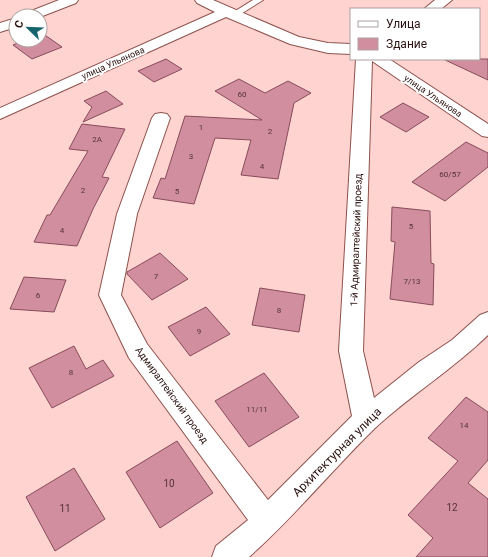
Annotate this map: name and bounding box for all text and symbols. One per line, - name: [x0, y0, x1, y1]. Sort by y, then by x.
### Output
- north arrow: [8, 8, 48, 48]
- legend: [350, 8, 480, 60]
- text: Улица: [386, 17, 421, 31]
- text: С: [12, 18, 27, 30]
- text: Здание: [386, 37, 427, 51]
- street label: улица Ульянова: [80, 45, 146, 81]
- street label: улица Ульянова: [402, 73, 464, 119]
- house number: 60: [238, 90, 247, 99]
- house number: 1: [199, 123, 203, 132]
- house number: 2: [268, 127, 273, 136]
- house number: 2А: [92, 135, 103, 144]
- house number: 3: [189, 152, 193, 161]
- house number: 4: [260, 162, 265, 171]
- house number: 60/57: [439, 170, 461, 179]
- street label: 1-й Адмиралтейский проезд: [348, 173, 364, 307]
- house number: 2: [81, 186, 86, 195]
- house number: 5: [175, 187, 180, 196]
- house number: 5: [409, 222, 414, 231]
- house number: 4: [60, 226, 65, 235]
- house number: 7: [154, 272, 159, 281]
- house number: 7/13: [404, 277, 420, 286]
- house number: 6: [36, 291, 41, 300]
- house number: 8: [277, 306, 282, 315]
- house number: 9: [197, 327, 201, 336]
- street label: Адмиралтейский проезд: [133, 345, 211, 445]
- house number: 8: [69, 368, 74, 377]
- house number: 11/11: [246, 405, 268, 414]
- street label: Архитектурная улица: [290, 405, 384, 499]
- house number: 14: [460, 421, 469, 430]
- house number: 10: [163, 478, 175, 489]
- house number: 12: [446, 502, 458, 513]
- house number: 11: [59, 503, 71, 514]

